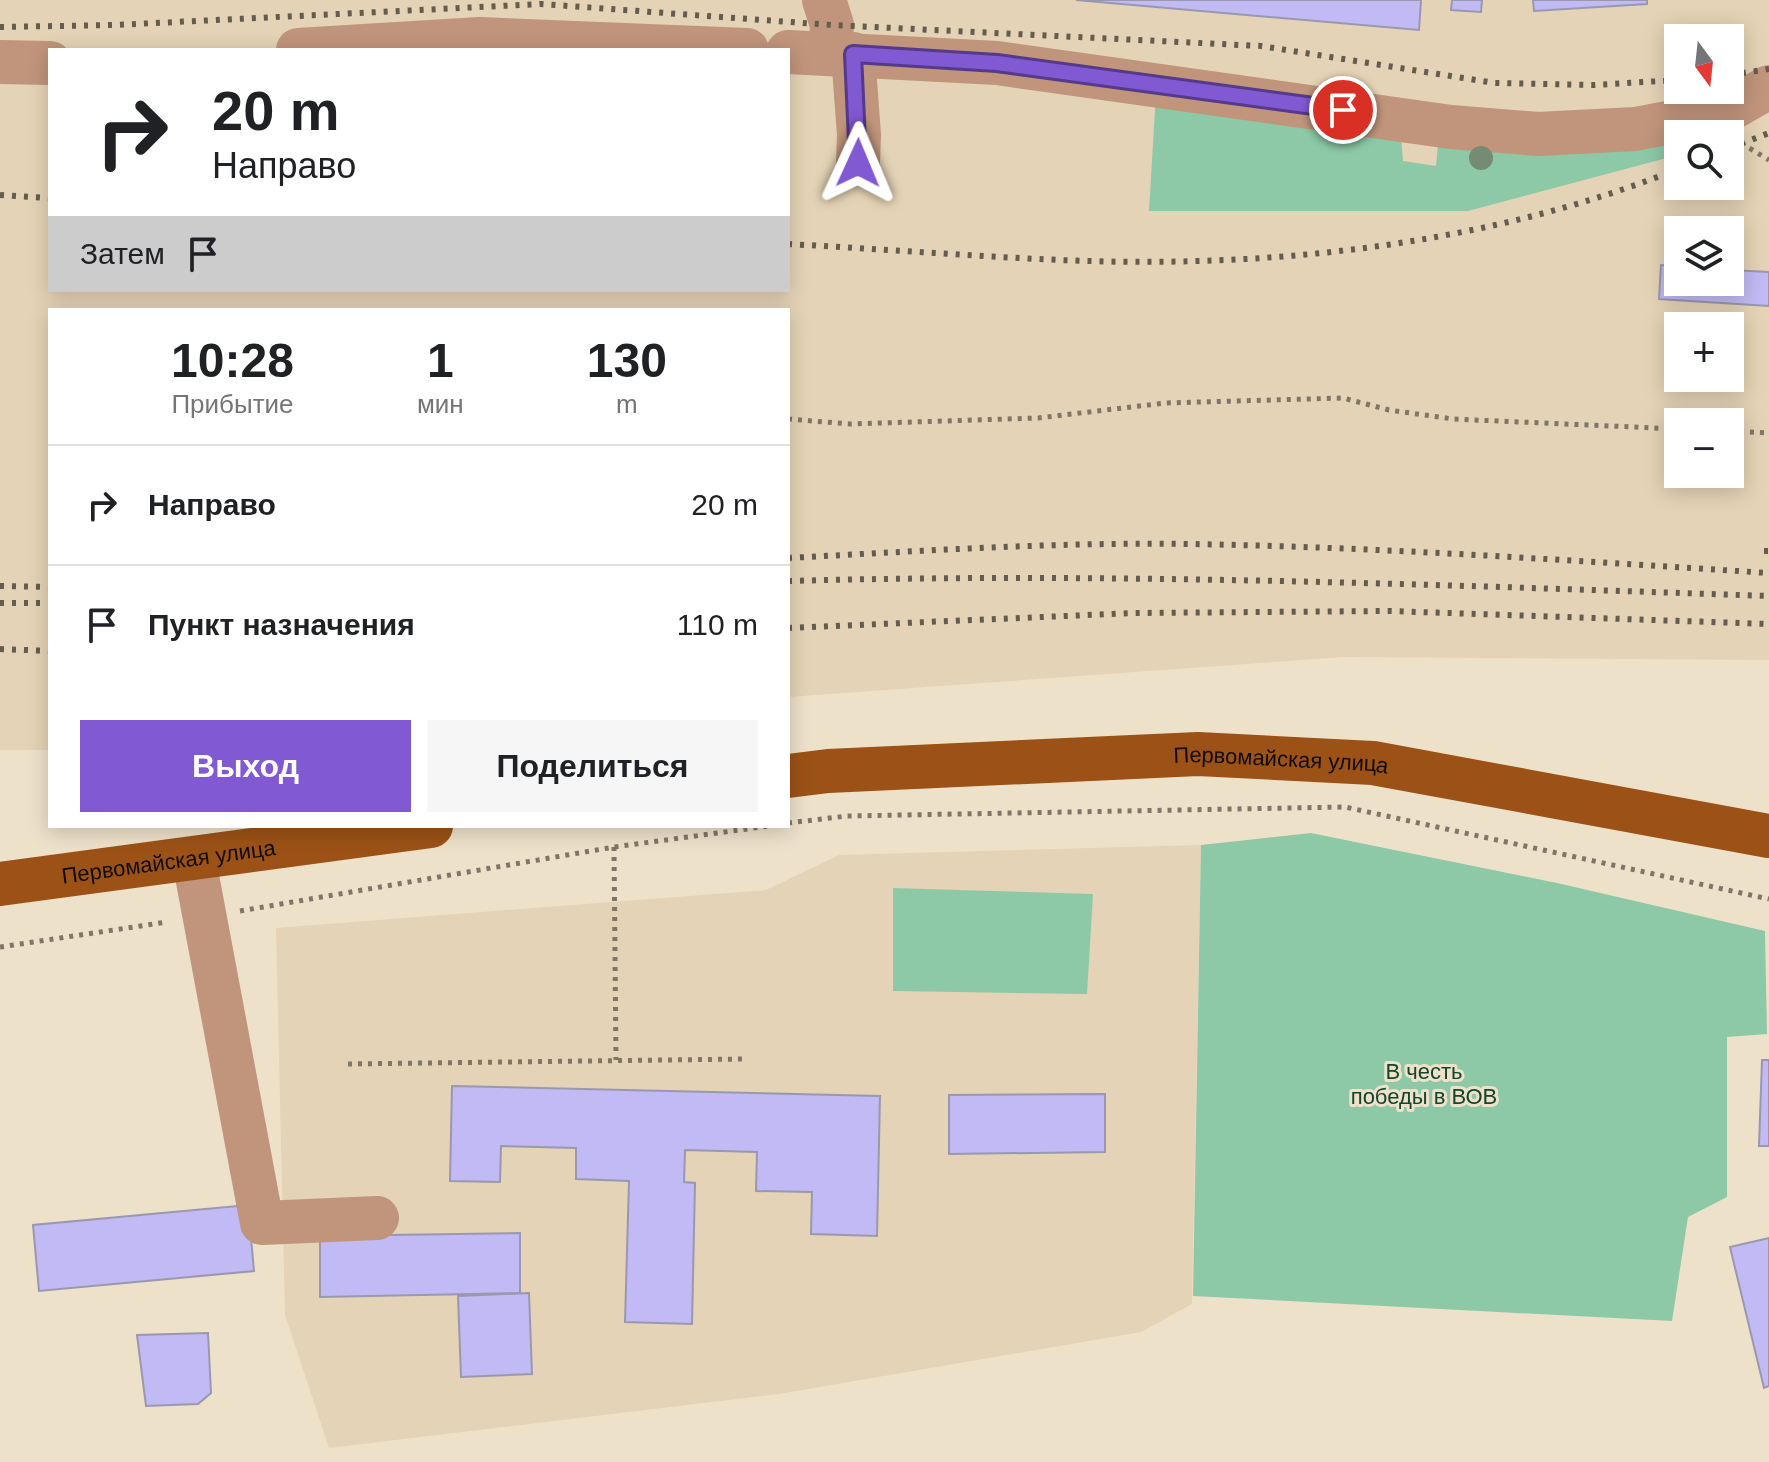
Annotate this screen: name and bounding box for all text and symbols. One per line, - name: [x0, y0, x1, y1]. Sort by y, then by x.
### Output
- north arrow: [1664, 24, 1744, 104]
- map controls: [1664, 24, 1744, 488]
- pin: [1309, 76, 1377, 144]
- text: 20 m: [212, 79, 340, 142]
- icon: right: [80, 80, 184, 184]
- icon: arrive: [1321, 88, 1365, 132]
- button: search: [1664, 120, 1744, 200]
- position arrow: [816, 121, 900, 205]
- text: Направо: [212, 145, 356, 186]
- button: layers: [1664, 216, 1744, 296]
- icon: arrive: [181, 232, 225, 276]
- text: Затем: [80, 237, 165, 270]
- button: +: [1664, 312, 1744, 392]
- text: 10:28: [171, 334, 294, 387]
- text: 1: [427, 334, 454, 387]
- text: 130: [587, 334, 667, 387]
- text: Прибытие: [171, 389, 294, 419]
- text: мин: [417, 389, 464, 419]
- text: m: [616, 389, 638, 419]
- button: −: [1664, 408, 1744, 488]
- icon: right: [80, 483, 124, 527]
- text: Направо: [148, 488, 276, 521]
- text: 20 m: [691, 488, 758, 521]
- icon: arrive: [80, 603, 124, 647]
- text: Пункт назначения: [148, 608, 415, 641]
- text: 110 m: [677, 608, 758, 641]
- button: Выход: [80, 720, 411, 812]
- button: Поделиться: [427, 720, 758, 812]
- street label: Первомайская улица: [1173, 742, 1392, 779]
- street label: Первомайская улица: [60, 835, 278, 889]
- park label: В честь победы в ВОВ: [1351, 1059, 1497, 1109]

